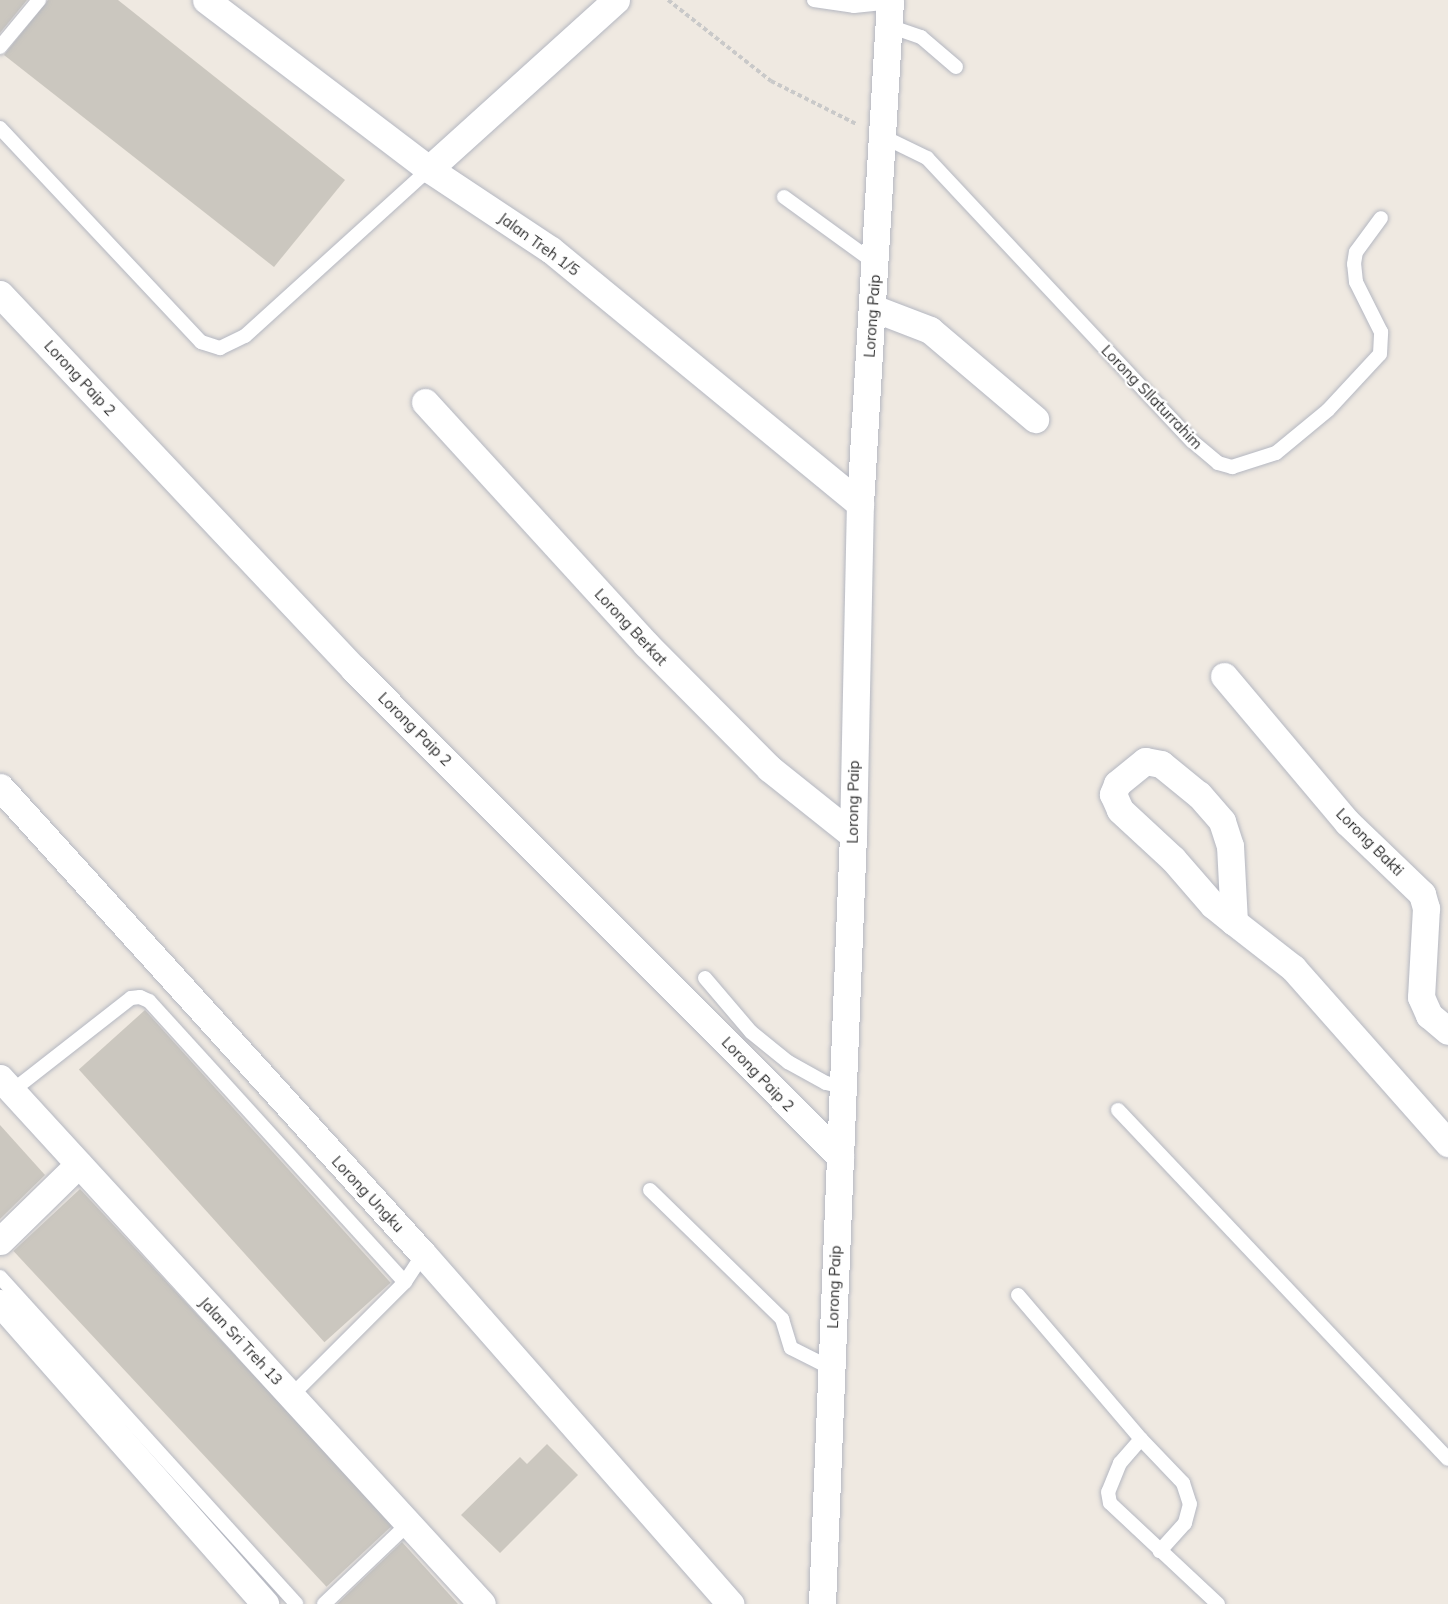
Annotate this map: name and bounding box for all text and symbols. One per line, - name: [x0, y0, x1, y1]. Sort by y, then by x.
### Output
- street label: Jalan Treh 1/5: [495, 209, 583, 279]
- street label: Lorong Paip: [860, 274, 884, 358]
- street label: Lorong Paip 2: [41, 337, 119, 419]
- street label: Lorong SIlaturrahim: [1098, 341, 1206, 453]
- street label: Lorong Berkat: [591, 585, 671, 669]
- street label: Lorong Paip 2: [375, 689, 455, 769]
- street label: Lorong Paip: [843, 760, 863, 844]
- street label: Lorong Bakti: [1333, 805, 1407, 879]
- street label: Lorong Paip 2: [718, 1033, 798, 1115]
- street label: Lorong Ungku: [328, 1152, 408, 1236]
- street label: Lorong Paip: [824, 1245, 844, 1329]
- street label: Jalan Sri Treh 13: [196, 1293, 286, 1389]

